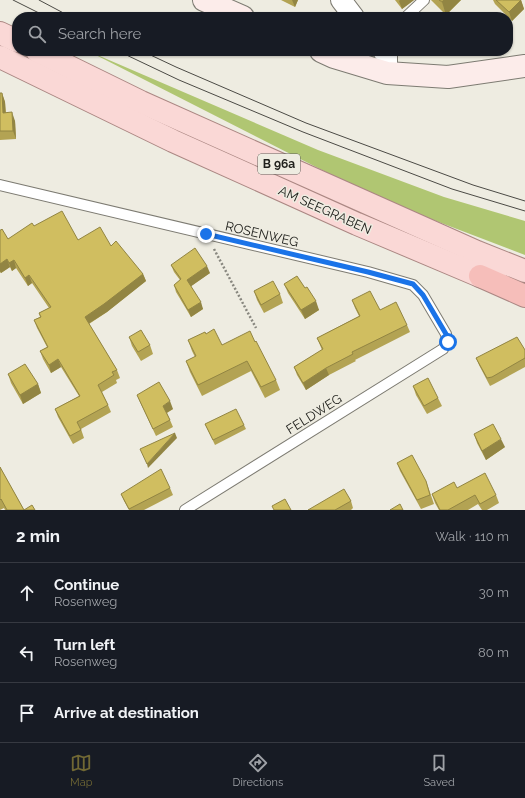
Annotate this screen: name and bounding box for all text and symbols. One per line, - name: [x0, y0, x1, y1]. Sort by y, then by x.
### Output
- search box: [12, 12, 513, 56]
- icon: search: [26, 23, 48, 45]
- text: Search here: [58, 25, 141, 43]
- road number: B 96a: [258, 154, 300, 174]
- street label: AM SEEGRABEN: [276, 183, 374, 237]
- street label: ROSENWEG: [224, 218, 300, 250]
- route end: [197, 225, 215, 243]
- route start: [439, 333, 457, 351]
- street label: FELDWEG: [283, 391, 345, 437]
- text: 2 min: [16, 526, 60, 546]
- text: Walk · 110 m: [435, 529, 509, 544]
- text: Continue: [54, 576, 119, 594]
- icon: ahead: [16, 582, 38, 604]
- text: 30 m: [479, 585, 509, 600]
- text: Rosenweg: [54, 594, 117, 609]
- text: Turn left: [54, 636, 115, 654]
- icon: left: [16, 642, 38, 664]
- text: 80 m: [478, 645, 509, 660]
- text: Rosenweg: [54, 654, 117, 669]
- icon: arrive: [16, 702, 38, 724]
- text: Arrive at destination: [54, 704, 199, 722]
- tab: Map: [70, 752, 92, 789]
- tab: Directions: [233, 752, 283, 789]
- tab: Saved: [423, 752, 455, 789]

